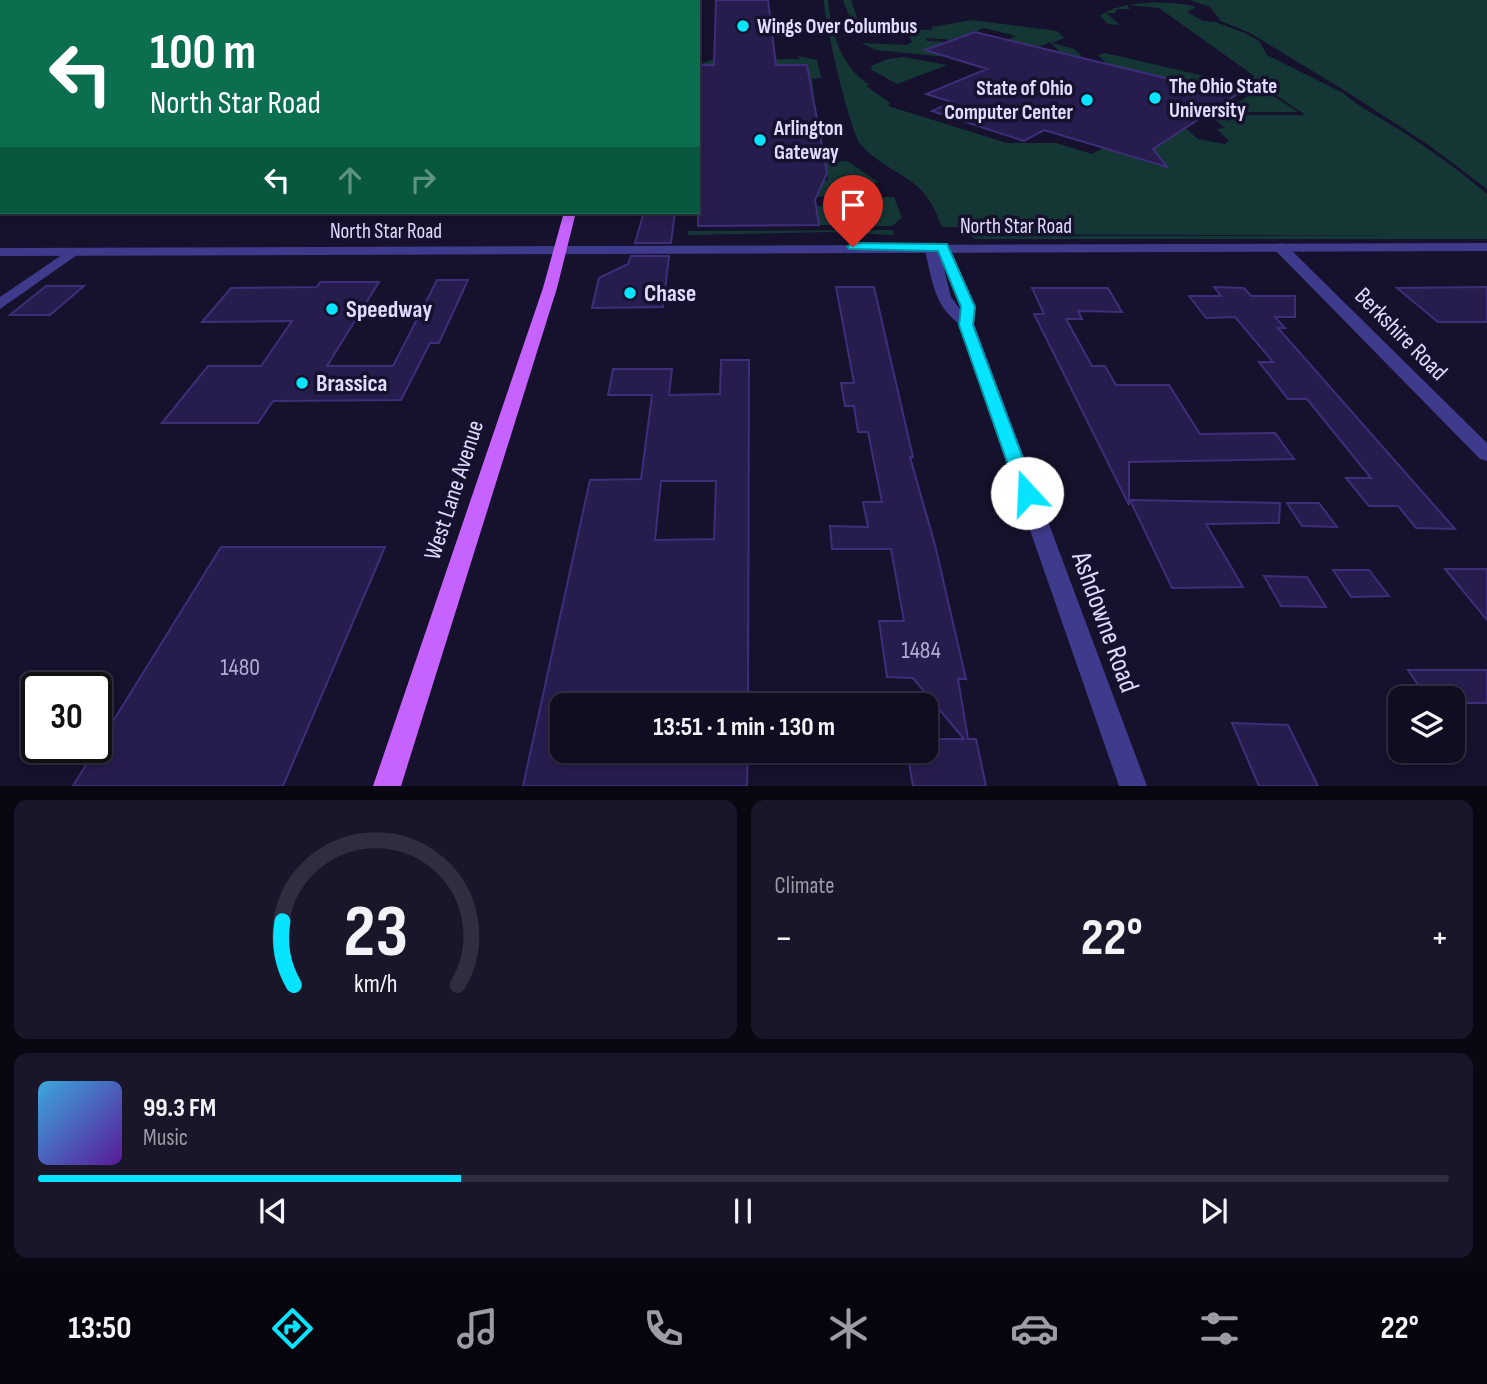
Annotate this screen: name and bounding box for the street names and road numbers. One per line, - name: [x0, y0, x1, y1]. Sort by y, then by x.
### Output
- street label: North Star Road: [960, 214, 1072, 239]
- street label: North Star Road: [330, 219, 442, 244]
- street label: Berkshire Road: [1349, 282, 1453, 386]
- street label: West Lane Avenue: [418, 416, 490, 564]
- street label: Ashdowne Road: [1064, 546, 1146, 697]

